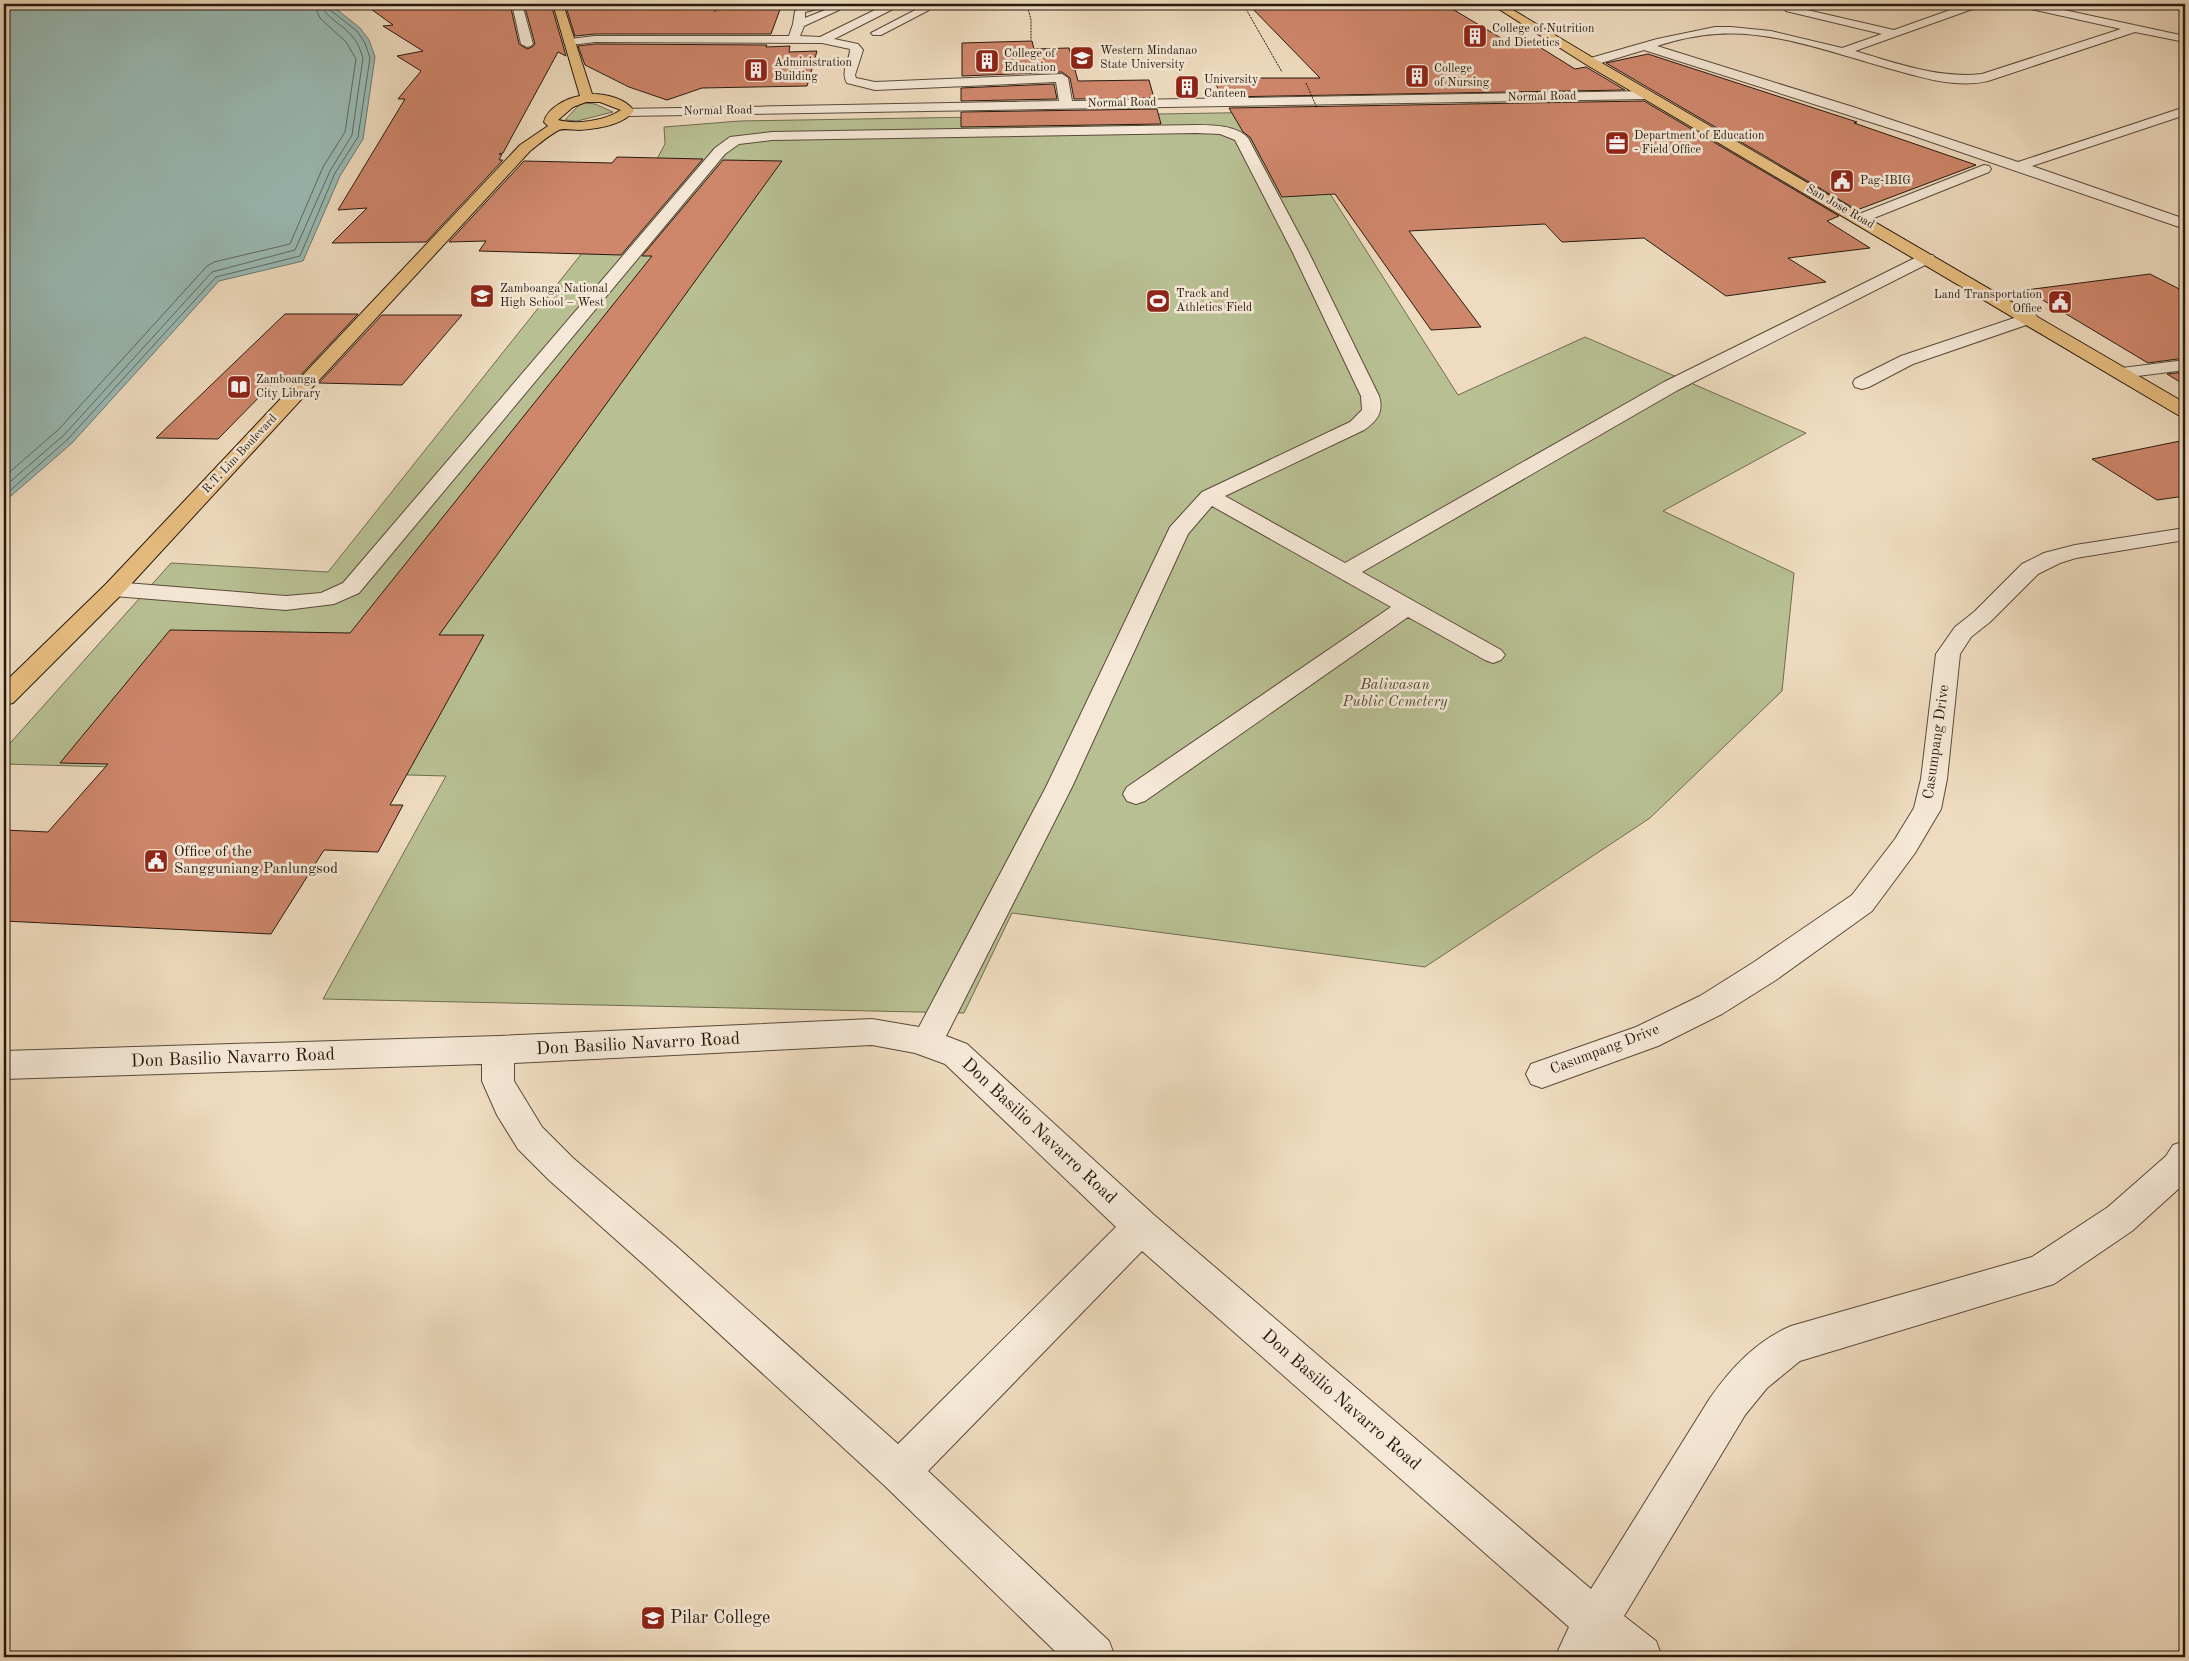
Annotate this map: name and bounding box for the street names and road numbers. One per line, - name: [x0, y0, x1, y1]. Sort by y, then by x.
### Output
- street label: Normal Road: [1507, 90, 1577, 104]
- street label: Normal Road: [1087, 96, 1157, 110]
- street label: Normal Road: [683, 104, 753, 118]
- street label: San Jose Road: [1804, 183, 1876, 231]
- street label: R.T. Lim Boulevard: [200, 412, 280, 496]
- street label: Casumpang Drive: [1922, 684, 1952, 800]
- street label: Casumpang Drive: [1548, 1022, 1662, 1078]
- street label: Don Basilio Navarro Road: [536, 1030, 740, 1058]
- street label: Don Basilio Navarro Road: [131, 1045, 335, 1071]
- street label: Don Basilio Navarro Road: [958, 1055, 1120, 1207]
- street label: Don Basilio Navarro Road: [1258, 1326, 1424, 1474]

